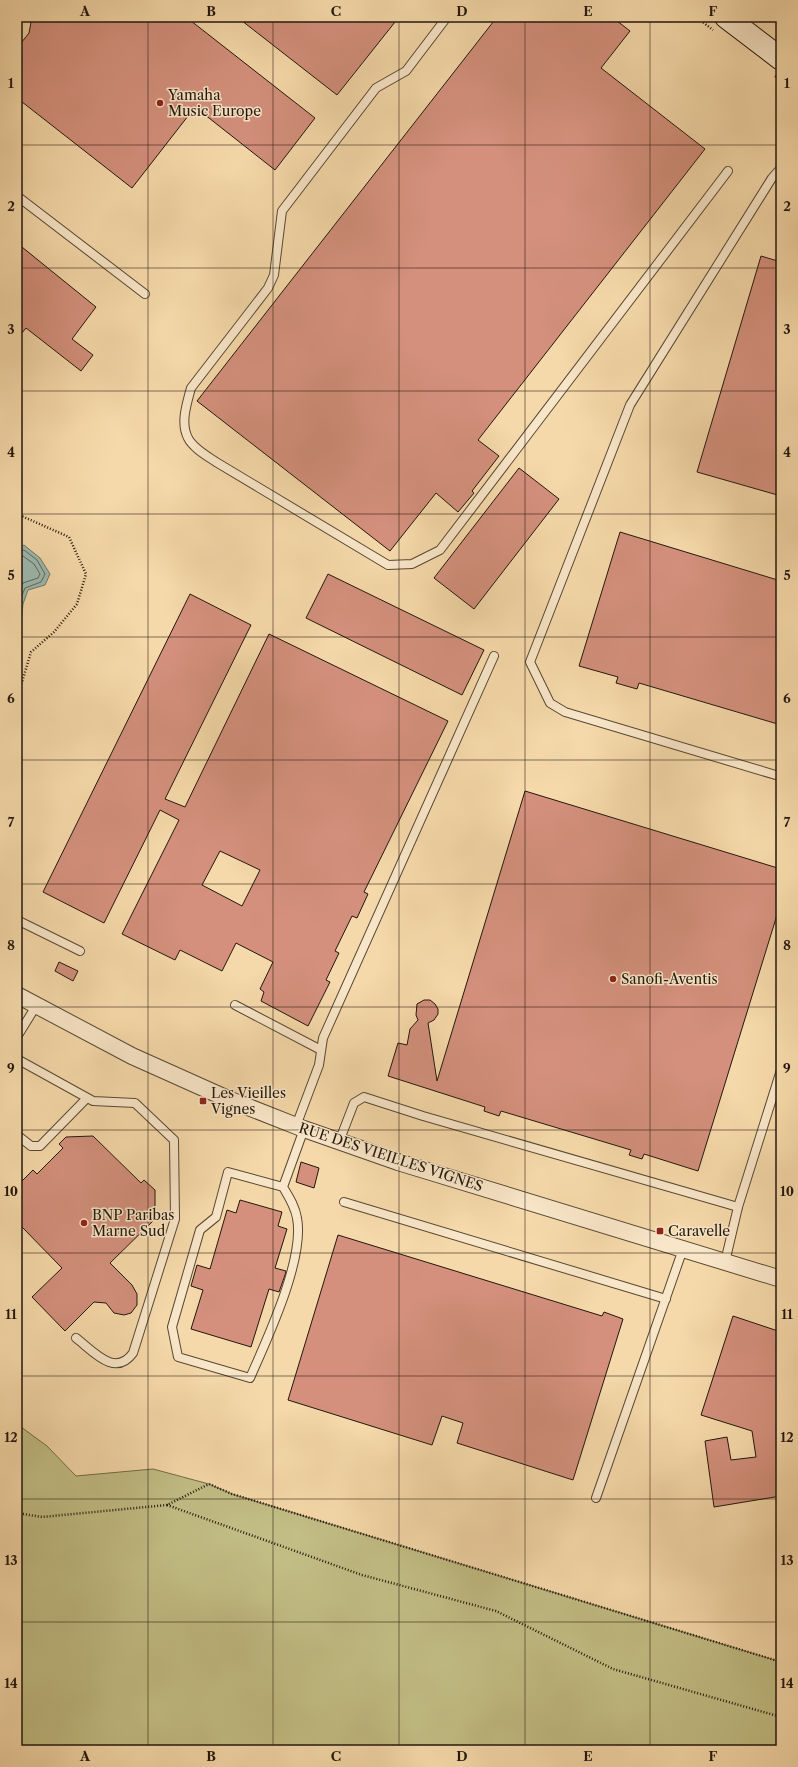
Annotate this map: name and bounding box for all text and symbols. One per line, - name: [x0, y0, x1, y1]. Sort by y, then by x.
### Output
- text: A: [79, 3, 91, 19]
- text: B: [206, 3, 216, 19]
- text: C: [331, 3, 341, 19]
- text: D: [456, 3, 468, 19]
- text: E: [583, 3, 593, 19]
- text: F: [709, 3, 718, 19]
- text: 1: [8, 75, 14, 91]
- text: 1: [784, 75, 790, 91]
- place label: Yamaha Music Europe: [167, 86, 261, 120]
- marker: Yamaha Music Europe: [155, 98, 165, 108]
- text: 2: [7, 198, 15, 214]
- text: 2: [783, 198, 791, 214]
- text: 3: [7, 321, 15, 337]
- text: 3: [783, 321, 791, 337]
- text: 4: [7, 444, 15, 460]
- text: 4: [783, 444, 791, 460]
- text: 5: [7, 567, 15, 583]
- text: 5: [783, 567, 791, 583]
- text: 6: [7, 690, 15, 706]
- text: 6: [783, 690, 791, 706]
- text: 7: [8, 814, 15, 830]
- text: 7: [784, 814, 791, 830]
- text: 8: [7, 937, 15, 953]
- text: 8: [783, 937, 791, 953]
- place label: Sanofi-Aventis: [621, 970, 718, 988]
- marker: Sanofi-Aventis: [608, 974, 618, 984]
- text: 9: [7, 1060, 15, 1076]
- text: 9: [783, 1060, 791, 1076]
- place label: Les Vieilles Vignes: [210, 1084, 286, 1118]
- marker: Les Vieilles Vignes: [198, 1096, 208, 1106]
- street label: RUE DES VIEILLES VIGNES: [297, 1119, 485, 1195]
- text: 10: [4, 1183, 18, 1199]
- text: 10: [780, 1183, 794, 1199]
- place label: BNP Paribas Marne Sud: [92, 1206, 174, 1240]
- marker: BNP Paribas Marne Sud: [79, 1218, 89, 1228]
- place label: Caravelle: [668, 1222, 730, 1240]
- marker: Caravelle: [655, 1226, 665, 1236]
- text: 11: [5, 1306, 17, 1322]
- text: 11: [781, 1306, 793, 1322]
- text: 12: [4, 1429, 18, 1445]
- text: 12: [780, 1429, 794, 1445]
- text: 13: [4, 1552, 18, 1568]
- text: 13: [780, 1552, 794, 1568]
- text: 14: [4, 1675, 18, 1691]
- text: 14: [780, 1675, 794, 1691]
- text: A: [79, 1748, 91, 1764]
- text: B: [206, 1748, 216, 1764]
- text: C: [331, 1748, 341, 1764]
- text: D: [456, 1748, 468, 1764]
- text: E: [583, 1748, 593, 1764]
- text: F: [709, 1748, 718, 1764]

